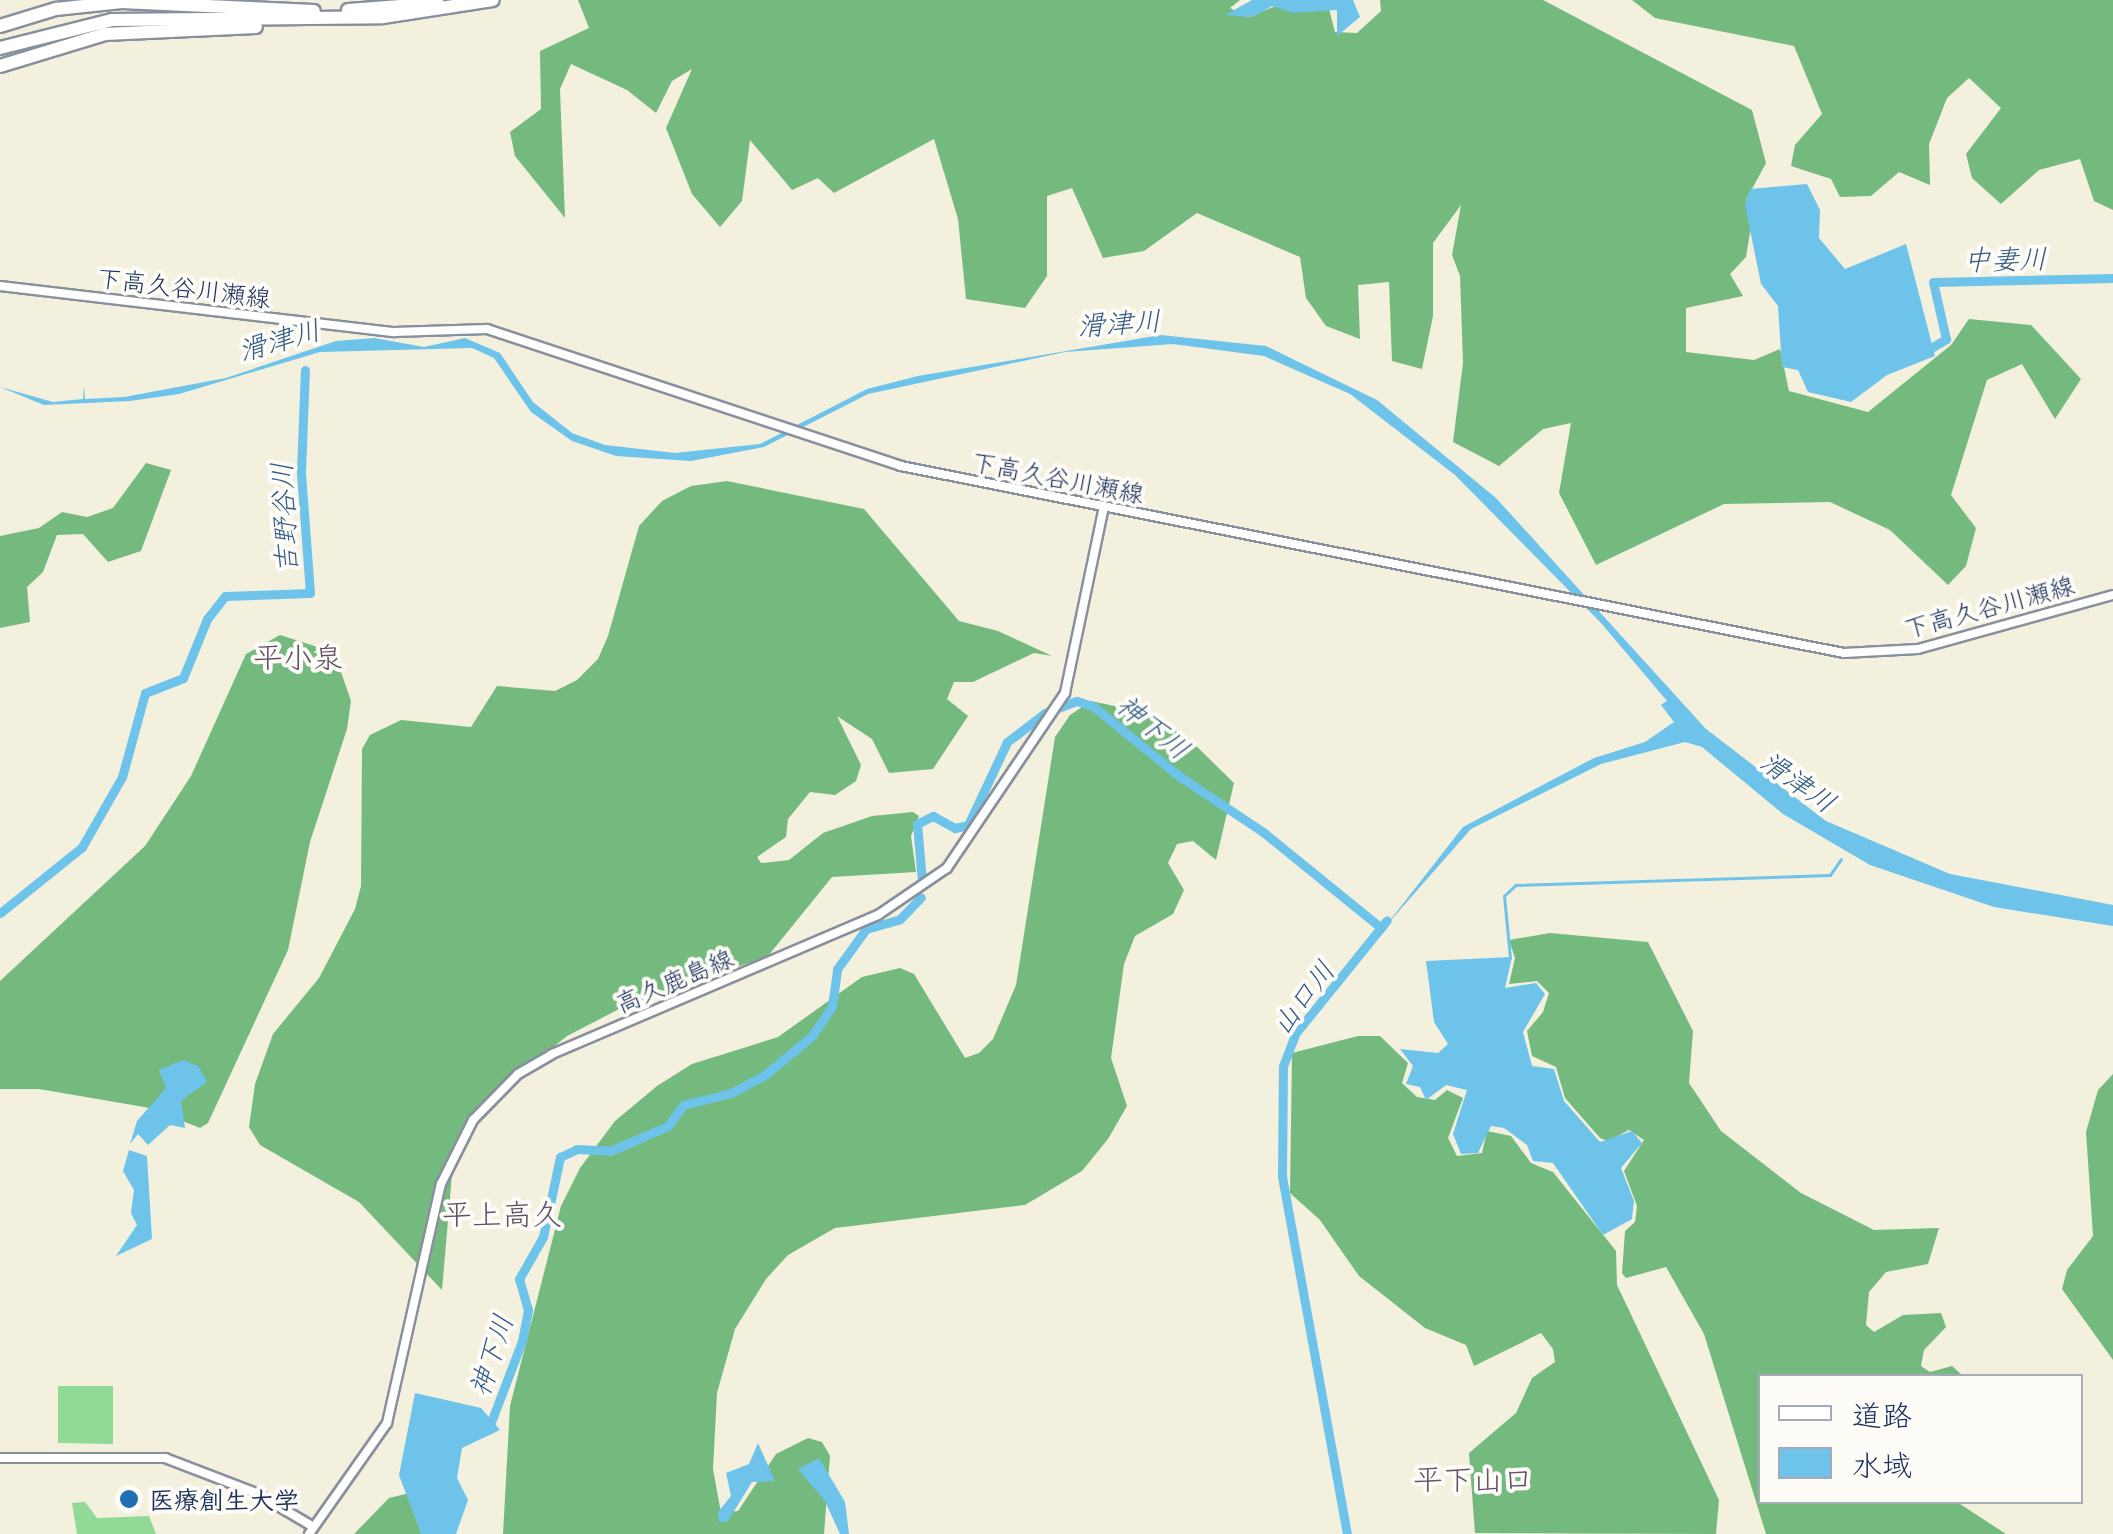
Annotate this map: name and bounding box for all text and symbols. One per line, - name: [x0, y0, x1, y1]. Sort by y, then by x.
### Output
- water label: 中妻川: [1963, 240, 2047, 276]
- street label: 下高久谷川瀬線: [95, 261, 273, 313]
- water label: 滑津川: [1076, 302, 1162, 342]
- water label: 滑津川: [234, 311, 324, 367]
- street label: 下高久谷川瀬線: [969, 446, 1147, 508]
- water label: 吉野谷川: [263, 461, 303, 575]
- street label: 下高久谷川瀬線: [1901, 569, 2077, 643]
- district label: 平小泉: [253, 638, 343, 674]
- water label: 神下川: [1111, 687, 1197, 765]
- water label: 滑津川: [1755, 743, 1843, 819]
- street label: 高久鹿島線: [611, 942, 737, 1018]
- water label: 山口川: [1263, 953, 1341, 1041]
- district label: 平上高久: [442, 1195, 562, 1231]
- water label: 神下川: [461, 1310, 519, 1400]
- legend: [1758, 1374, 2083, 1504]
- text: 道路: [1852, 1391, 1912, 1436]
- text: 水域: [1852, 1441, 1912, 1486]
- district label: 平下山口: [1413, 1460, 1533, 1496]
- place label: 医療創生大学: [149, 1484, 299, 1514]
- marker: 医療創生大学: [118, 1488, 140, 1510]

